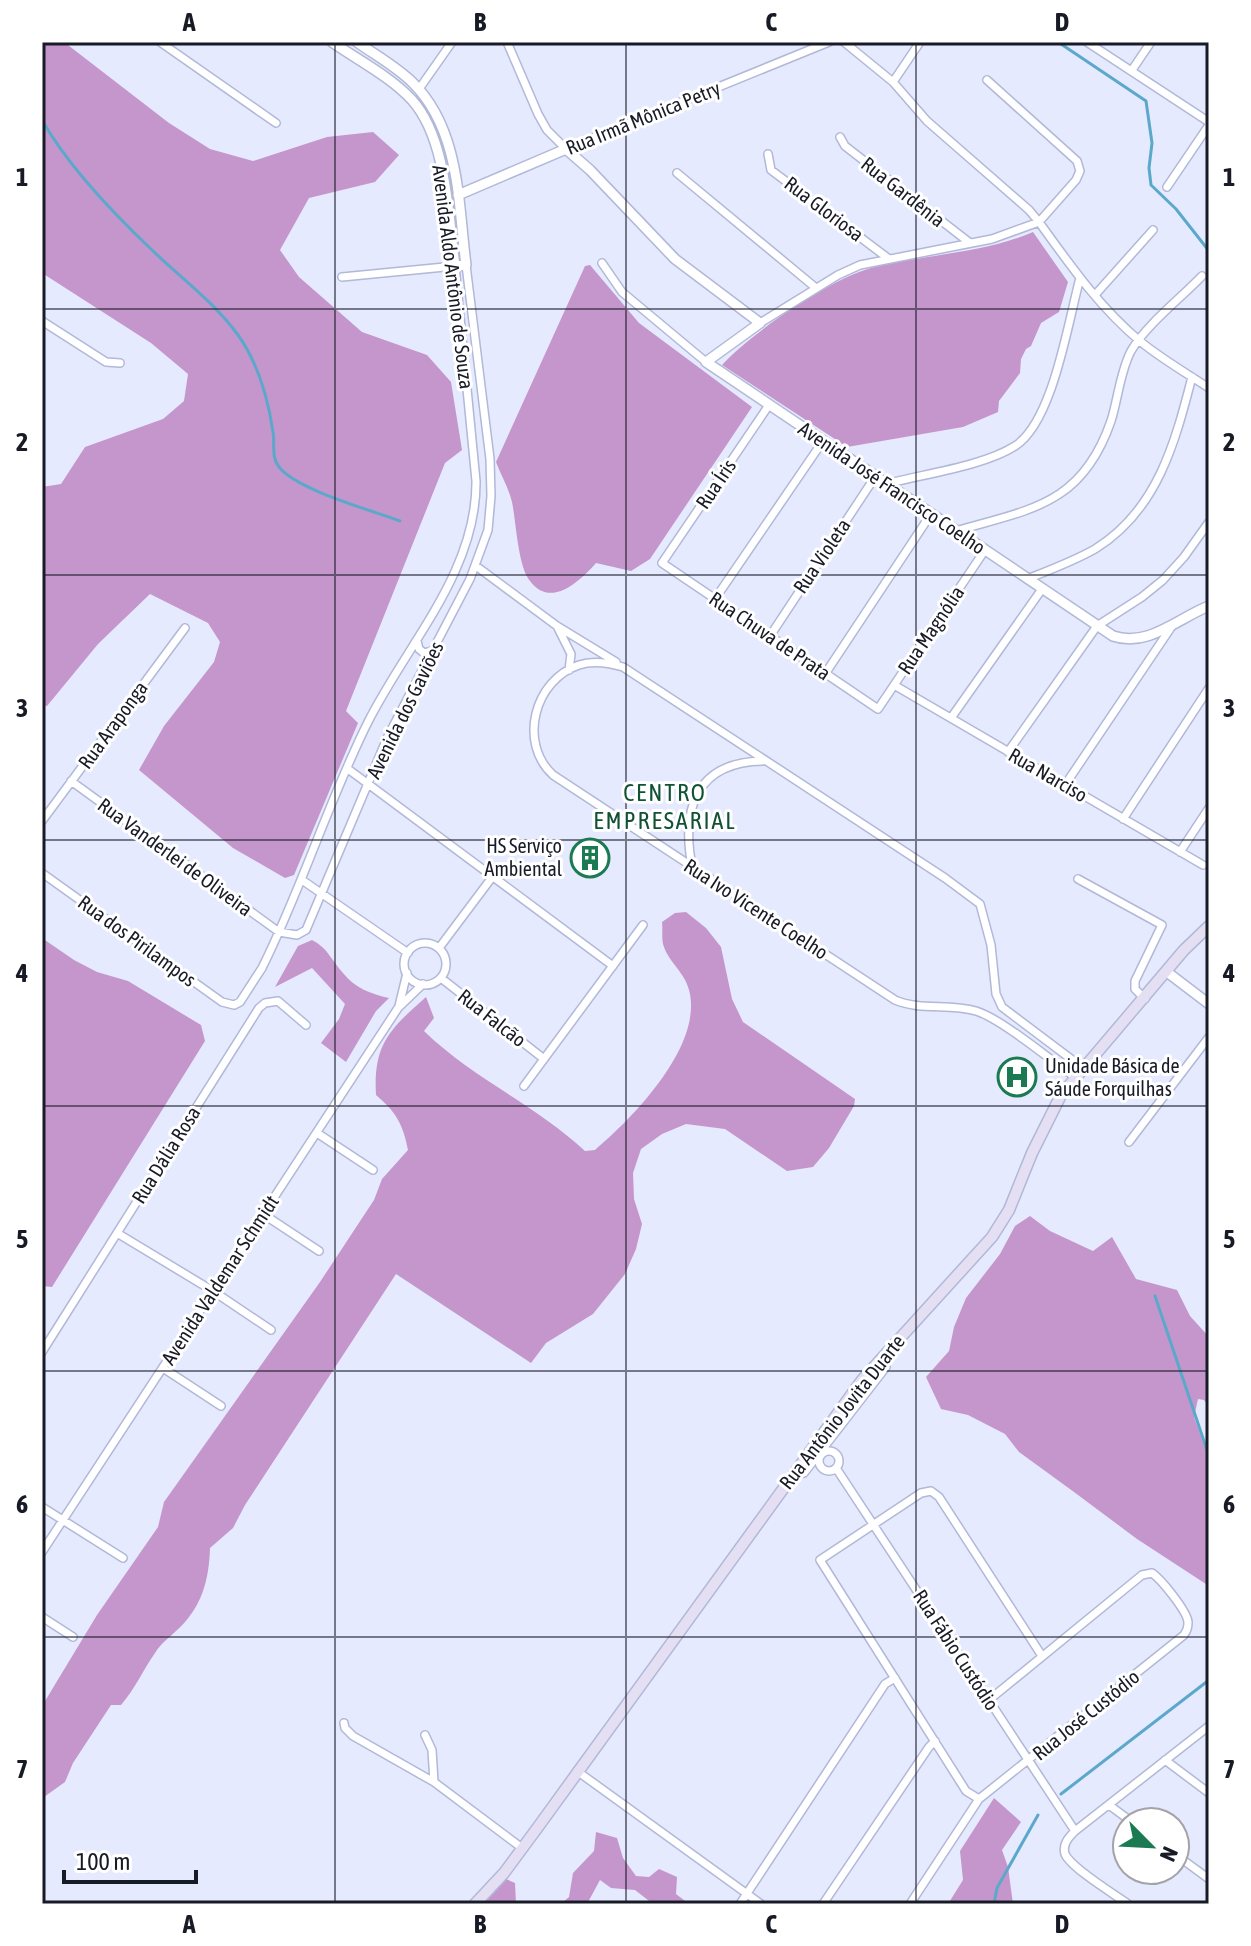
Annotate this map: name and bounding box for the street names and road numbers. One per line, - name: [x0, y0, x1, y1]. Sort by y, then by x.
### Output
- street label: Rua Irmã Mônica Petry: [562, 76, 723, 159]
- street label: Rua Gardênia: [857, 152, 950, 231]
- street label: Avenida Aldo Antônio de Souza: [428, 164, 479, 390]
- street label: Rua Gloriosa: [780, 171, 868, 246]
- street label: Avenida José Francisco Coelho: [795, 417, 990, 559]
- street label: Rua Íris: [691, 455, 740, 513]
- street label: Rua Violeta: [788, 514, 855, 597]
- street label: Rua Magnólia: [893, 581, 968, 678]
- street label: Rua Chuva de Prata: [705, 587, 835, 685]
- street label: Avenida dos Gaviões: [361, 637, 448, 782]
- street label: Rua Araponga: [73, 677, 152, 773]
- street label: Rua Narciso: [1005, 743, 1092, 806]
- street label: Rua Vanderlei de Oliveira: [94, 793, 257, 920]
- street label: Rua Ivo Vicente Coelho: [680, 854, 832, 964]
- street label: Rua dos Pirilampos: [74, 890, 201, 991]
- street label: Rua Falcão: [454, 984, 531, 1051]
- street label: Rua Dália Rosa: [127, 1102, 204, 1207]
- street label: Avenida Valdemar Schmidt: [156, 1191, 283, 1369]
- street label: Rua Antônio Jovita Duarte: [774, 1330, 909, 1493]
- street label: Rua Fábio Custódio: [909, 1585, 1004, 1714]
- street label: Rua José Custódio: [1028, 1665, 1144, 1765]

